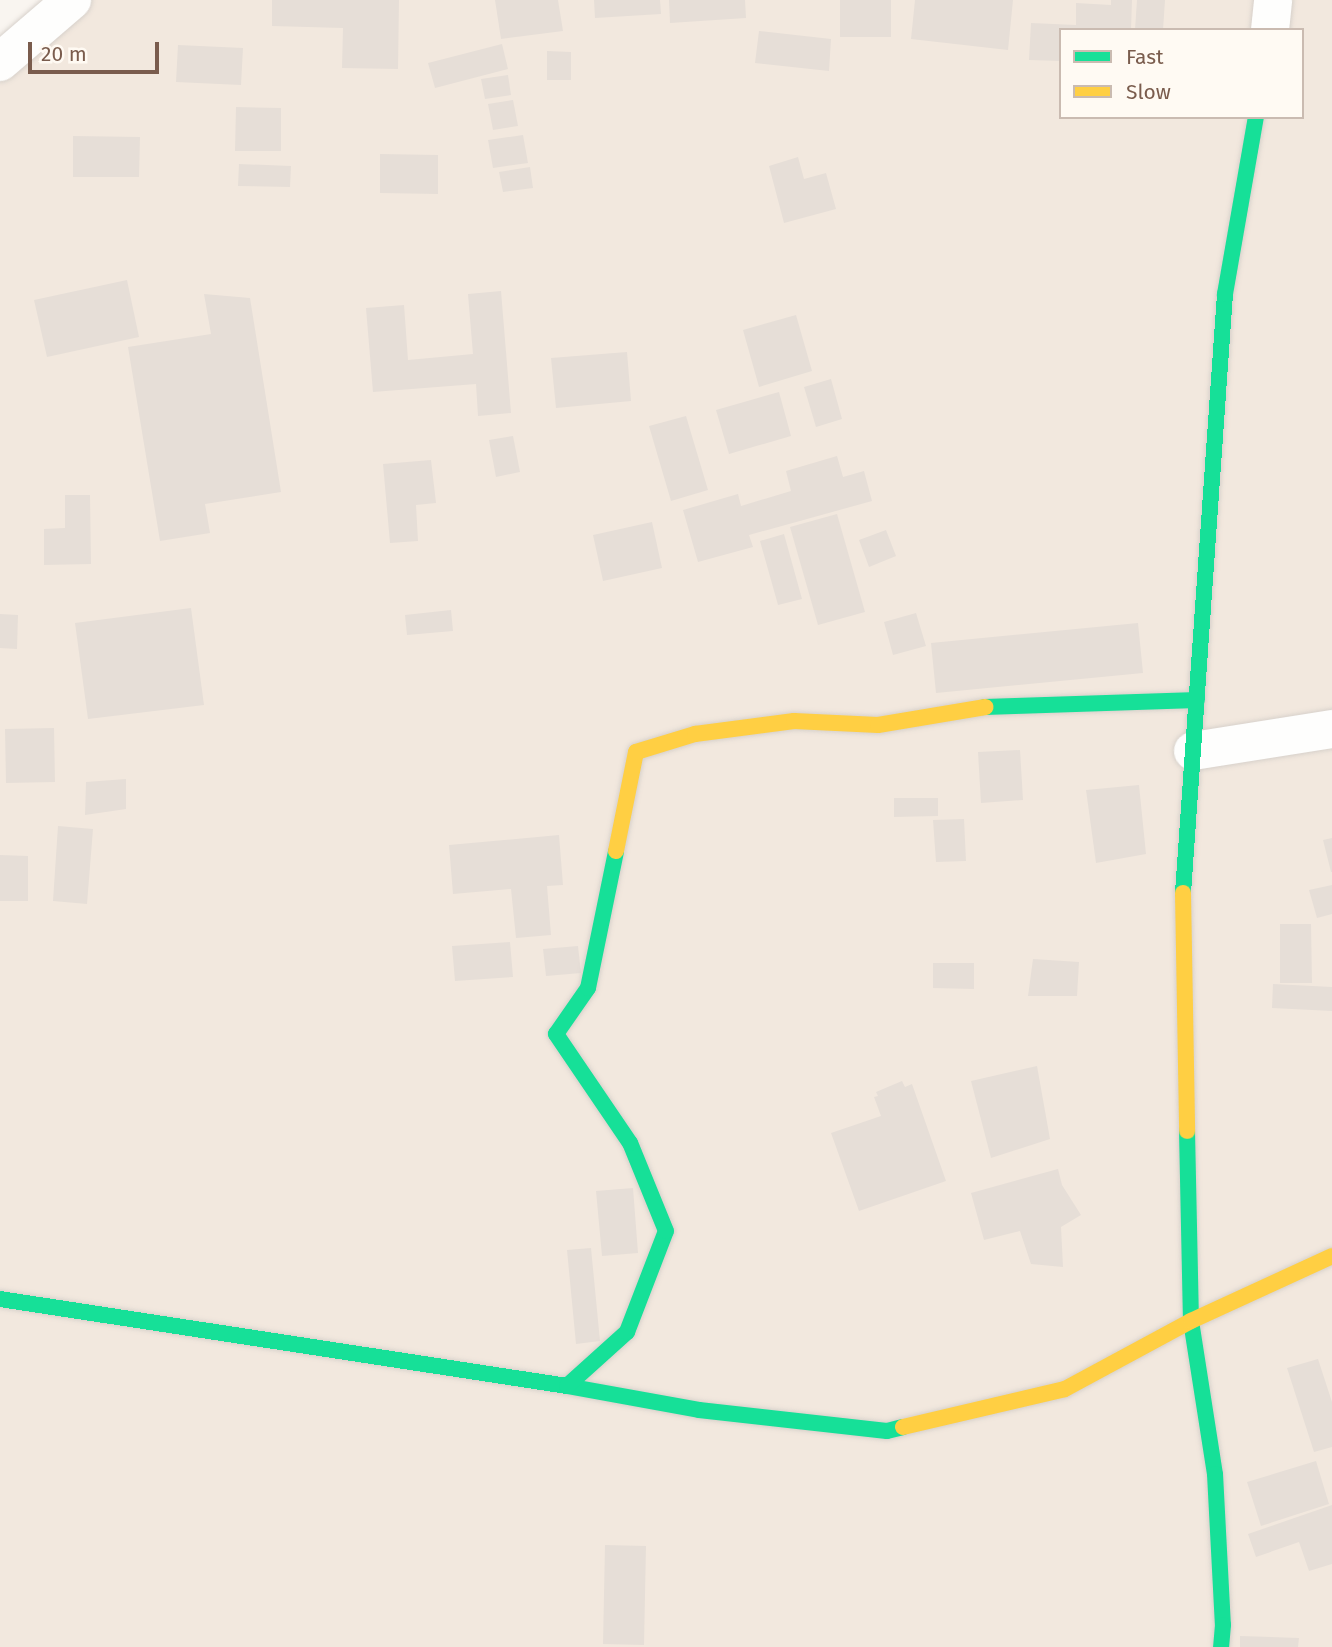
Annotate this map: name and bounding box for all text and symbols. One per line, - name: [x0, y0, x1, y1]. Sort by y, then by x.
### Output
- scale bar: [32, 28, 163, 72]
- legend: [1059, 28, 1304, 119]
- text: 20 m: [41, 41, 87, 67]
- text: Fast: [1126, 44, 1164, 70]
- text: Slow: [1126, 79, 1171, 105]

